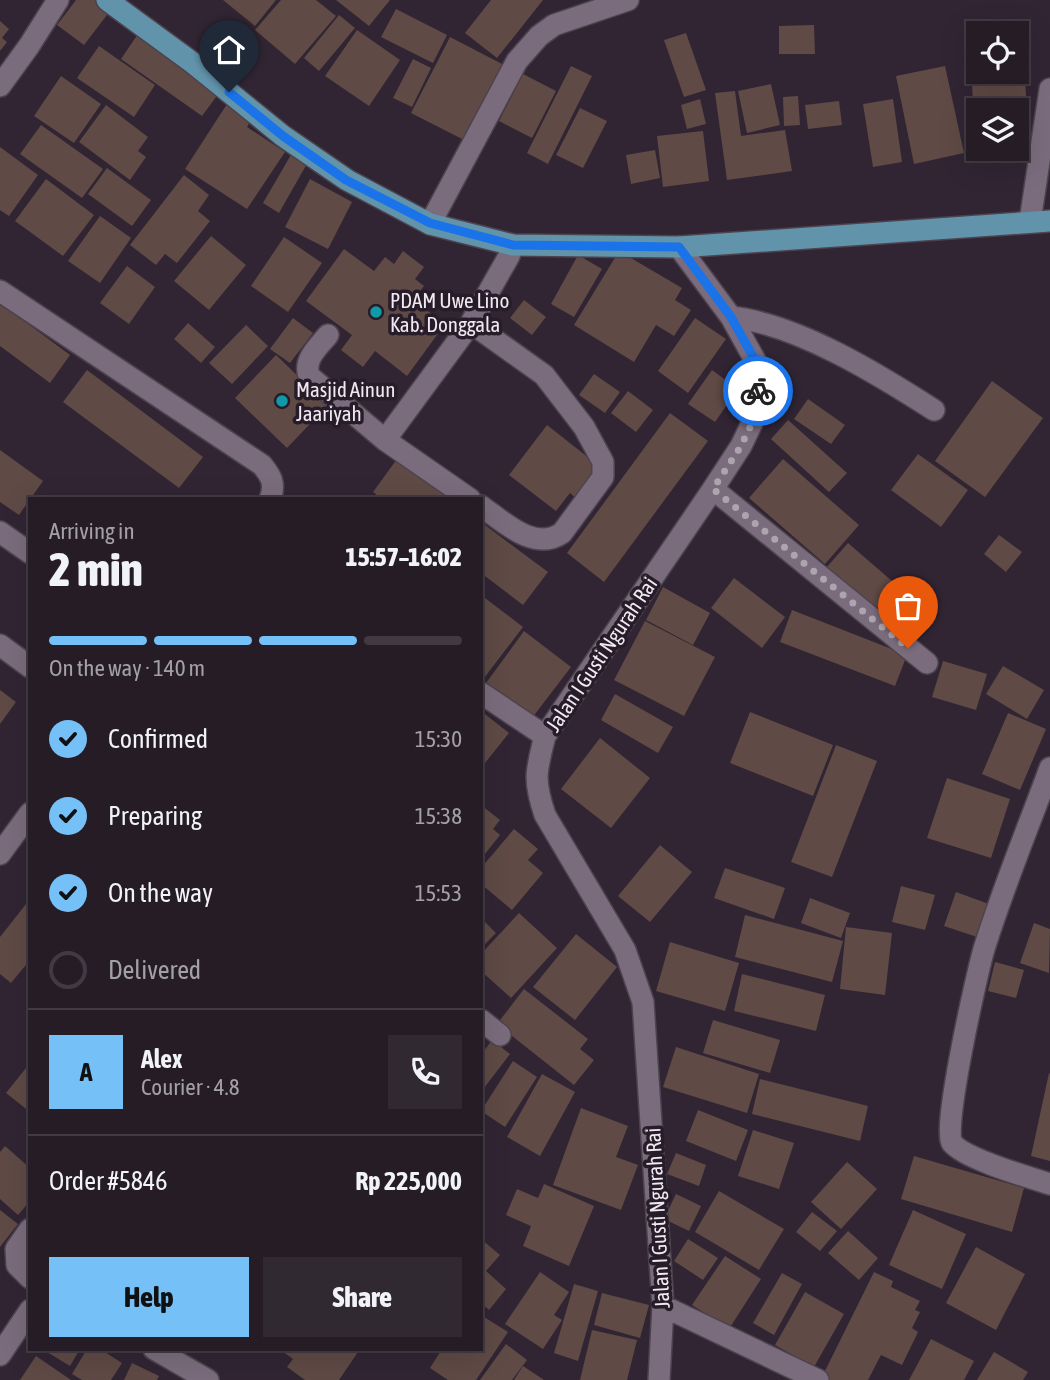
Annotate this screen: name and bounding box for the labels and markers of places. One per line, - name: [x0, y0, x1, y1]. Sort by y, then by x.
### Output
- pin: [199, 20, 259, 92]
- place label: PDAM Uwe Lino Kab. Donggala: [390, 288, 509, 336]
- marker: PDAM Uwe Lino Kab. Donggala: [368, 304, 384, 320]
- place label: Masjid Ainun Jaariyah: [296, 377, 395, 425]
- marker: Masjid Ainun Jaariyah: [274, 393, 290, 409]
- pin: [878, 576, 938, 648]

